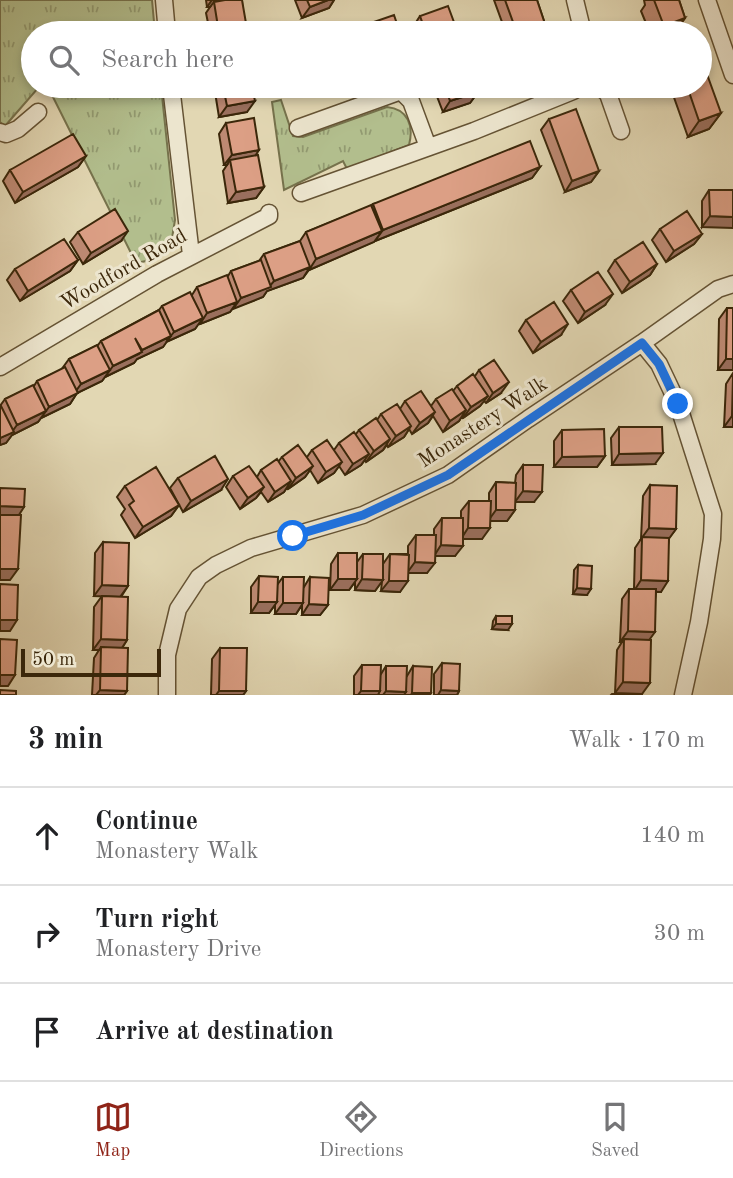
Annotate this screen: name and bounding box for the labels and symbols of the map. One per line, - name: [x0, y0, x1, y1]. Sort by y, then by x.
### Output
- street label: Woodford Road: [57, 225, 191, 315]
- street label: Monastery Walk: [415, 374, 551, 472]
- route end: [662, 388, 693, 419]
- route start: [277, 520, 308, 551]
- scale bar: [21, 646, 161, 678]

